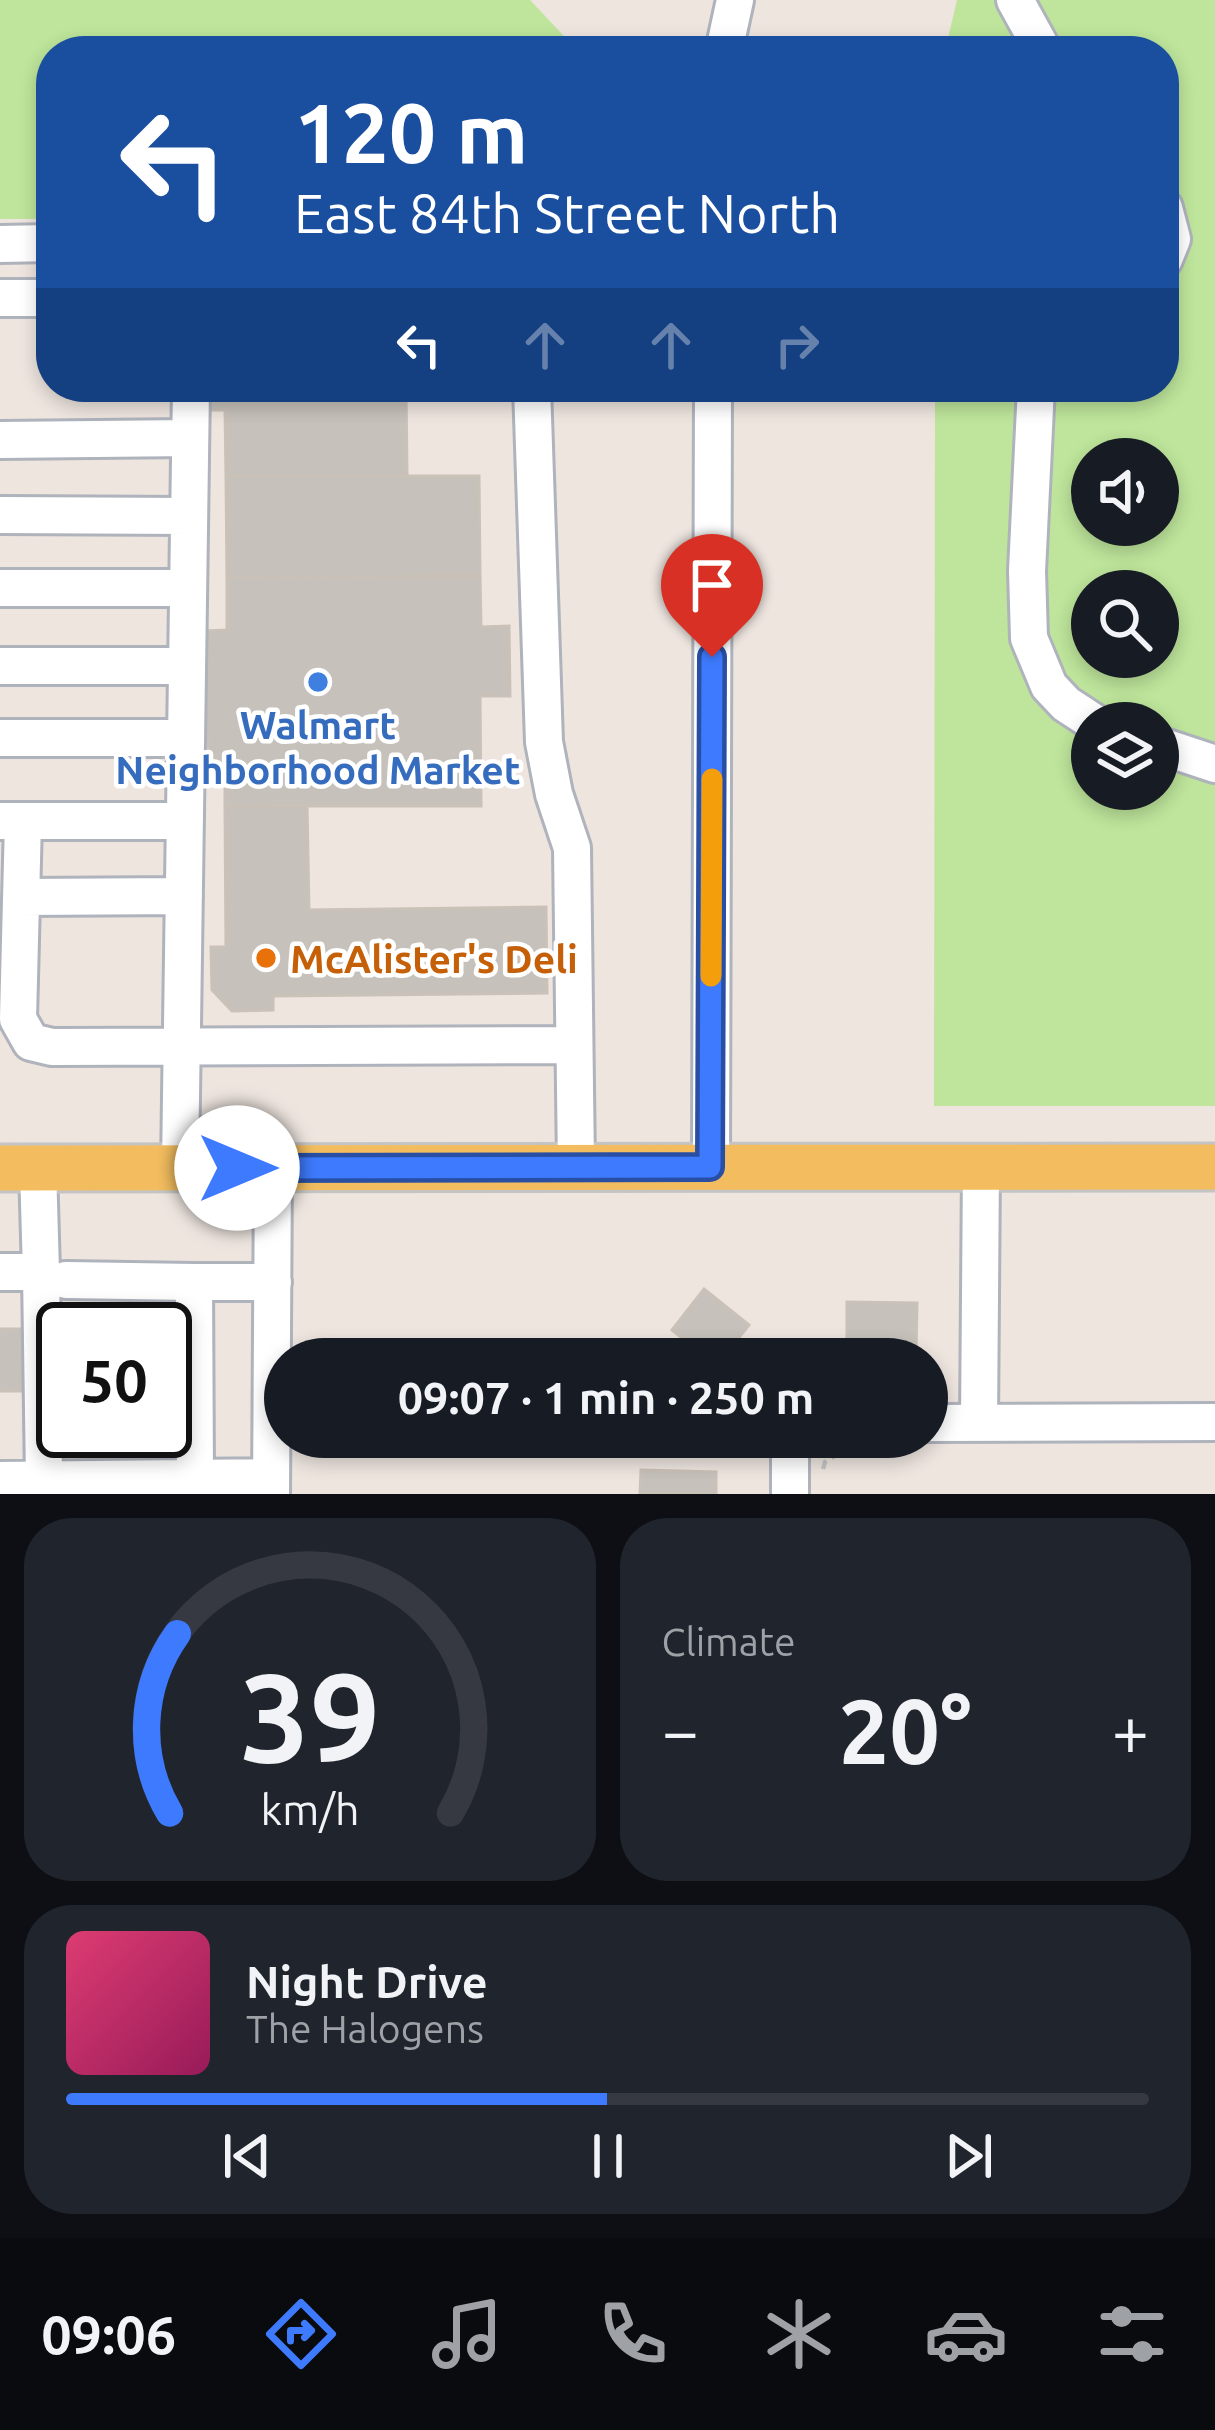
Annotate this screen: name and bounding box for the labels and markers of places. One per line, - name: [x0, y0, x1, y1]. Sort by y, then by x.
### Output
- pin: [661, 534, 763, 657]
- marker: Walmart Neighborhood Market: [305, 669, 331, 695]
- place label: Walmart Neighborhood Market: [115, 703, 521, 791]
- place label: McAlister's Deli: [290, 937, 578, 980]
- marker: McAlister's Deli: [253, 945, 279, 971]

